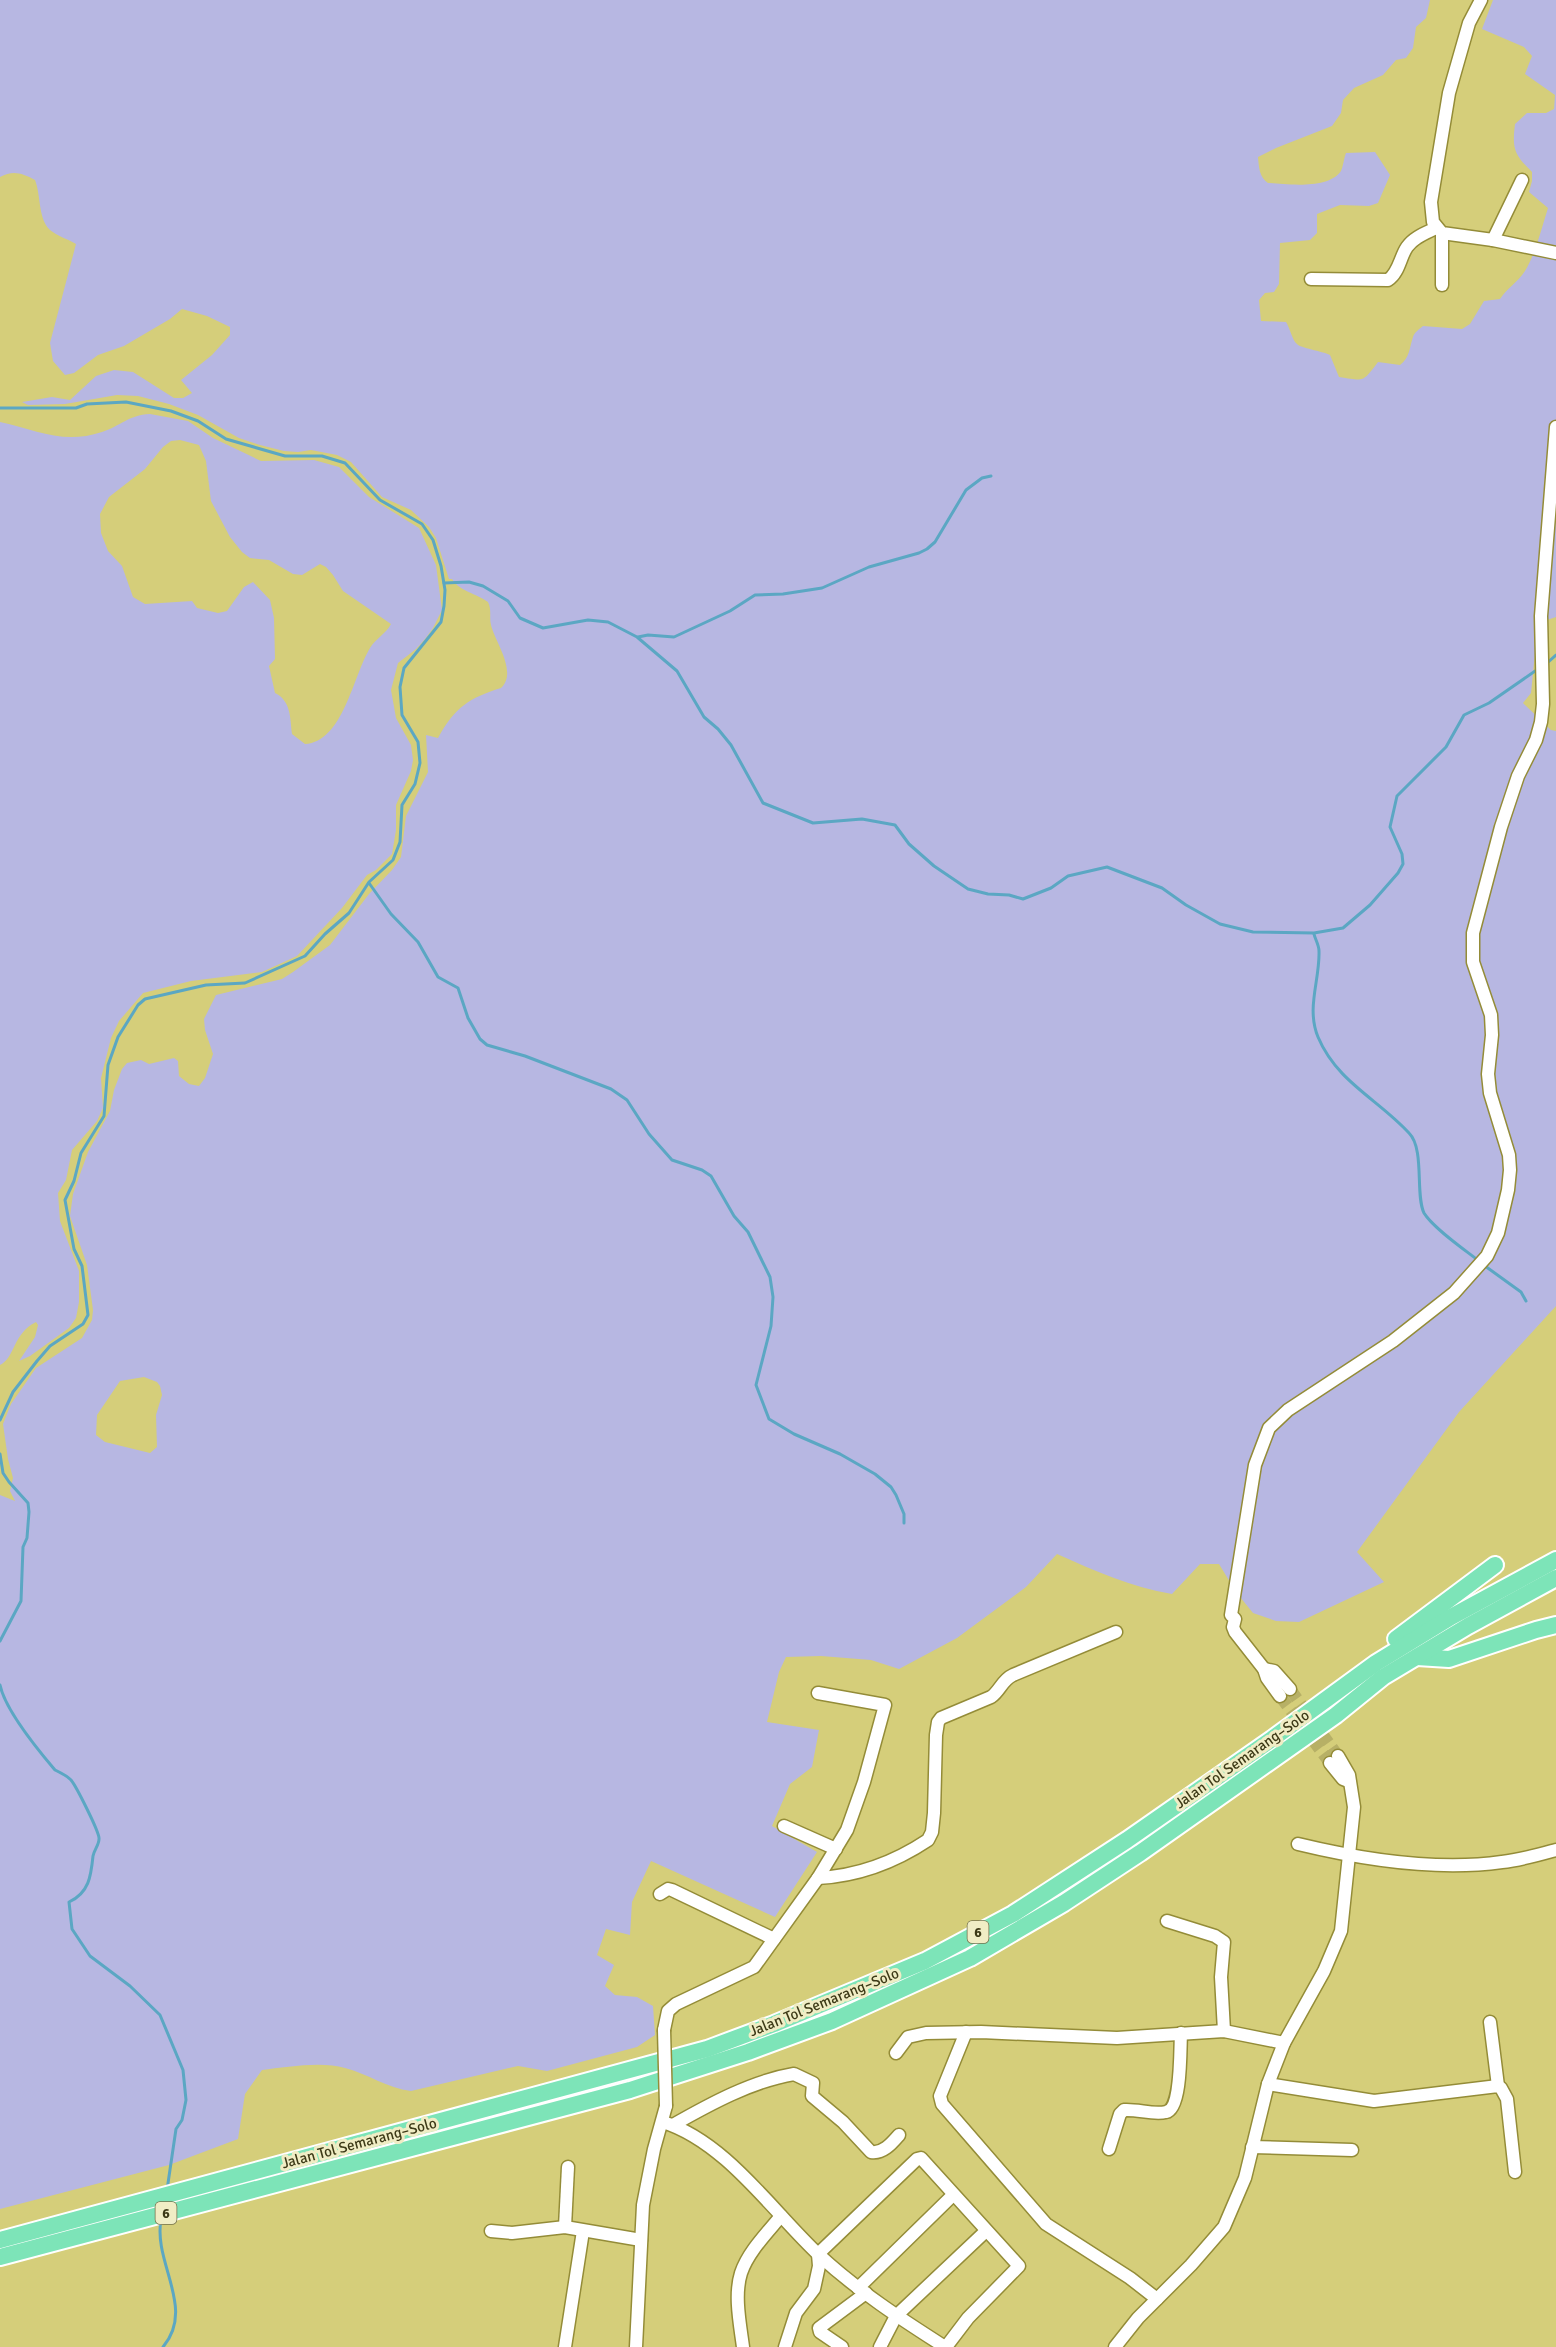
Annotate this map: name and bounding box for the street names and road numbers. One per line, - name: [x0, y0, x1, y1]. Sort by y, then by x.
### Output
- street label: Jalan Tol Semarang–Solo: [1171, 1706, 1313, 1812]
- road number: 6: [968, 1921, 988, 1943]
- street label: Jalan Tol Semarang–Solo: [747, 1964, 902, 2040]
- street label: Jalan Tol Semarang–Solo: [280, 2114, 439, 2172]
- road number: 6: [156, 2202, 176, 2224]

